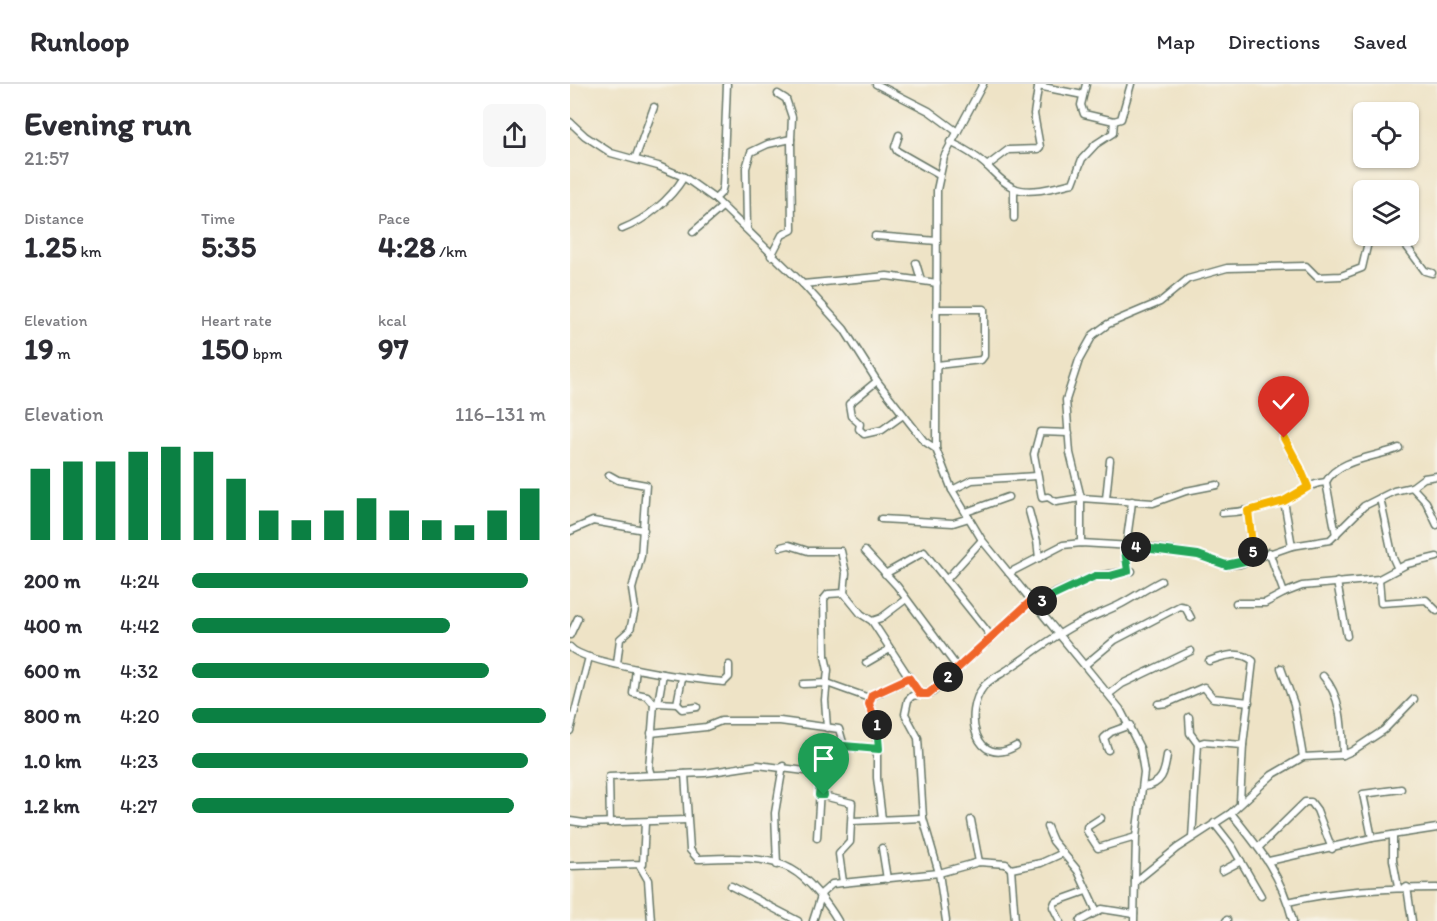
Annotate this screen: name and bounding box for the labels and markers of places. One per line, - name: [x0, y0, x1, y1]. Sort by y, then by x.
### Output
- pin: [1258, 376, 1309, 438]
- pin: 4: [1121, 532, 1151, 562]
- pin: 5: [1238, 537, 1268, 567]
- pin: 3: [1027, 586, 1057, 616]
- pin: 2: [933, 662, 963, 692]
- pin: 1: [862, 710, 892, 740]
- pin: [798, 733, 849, 795]

